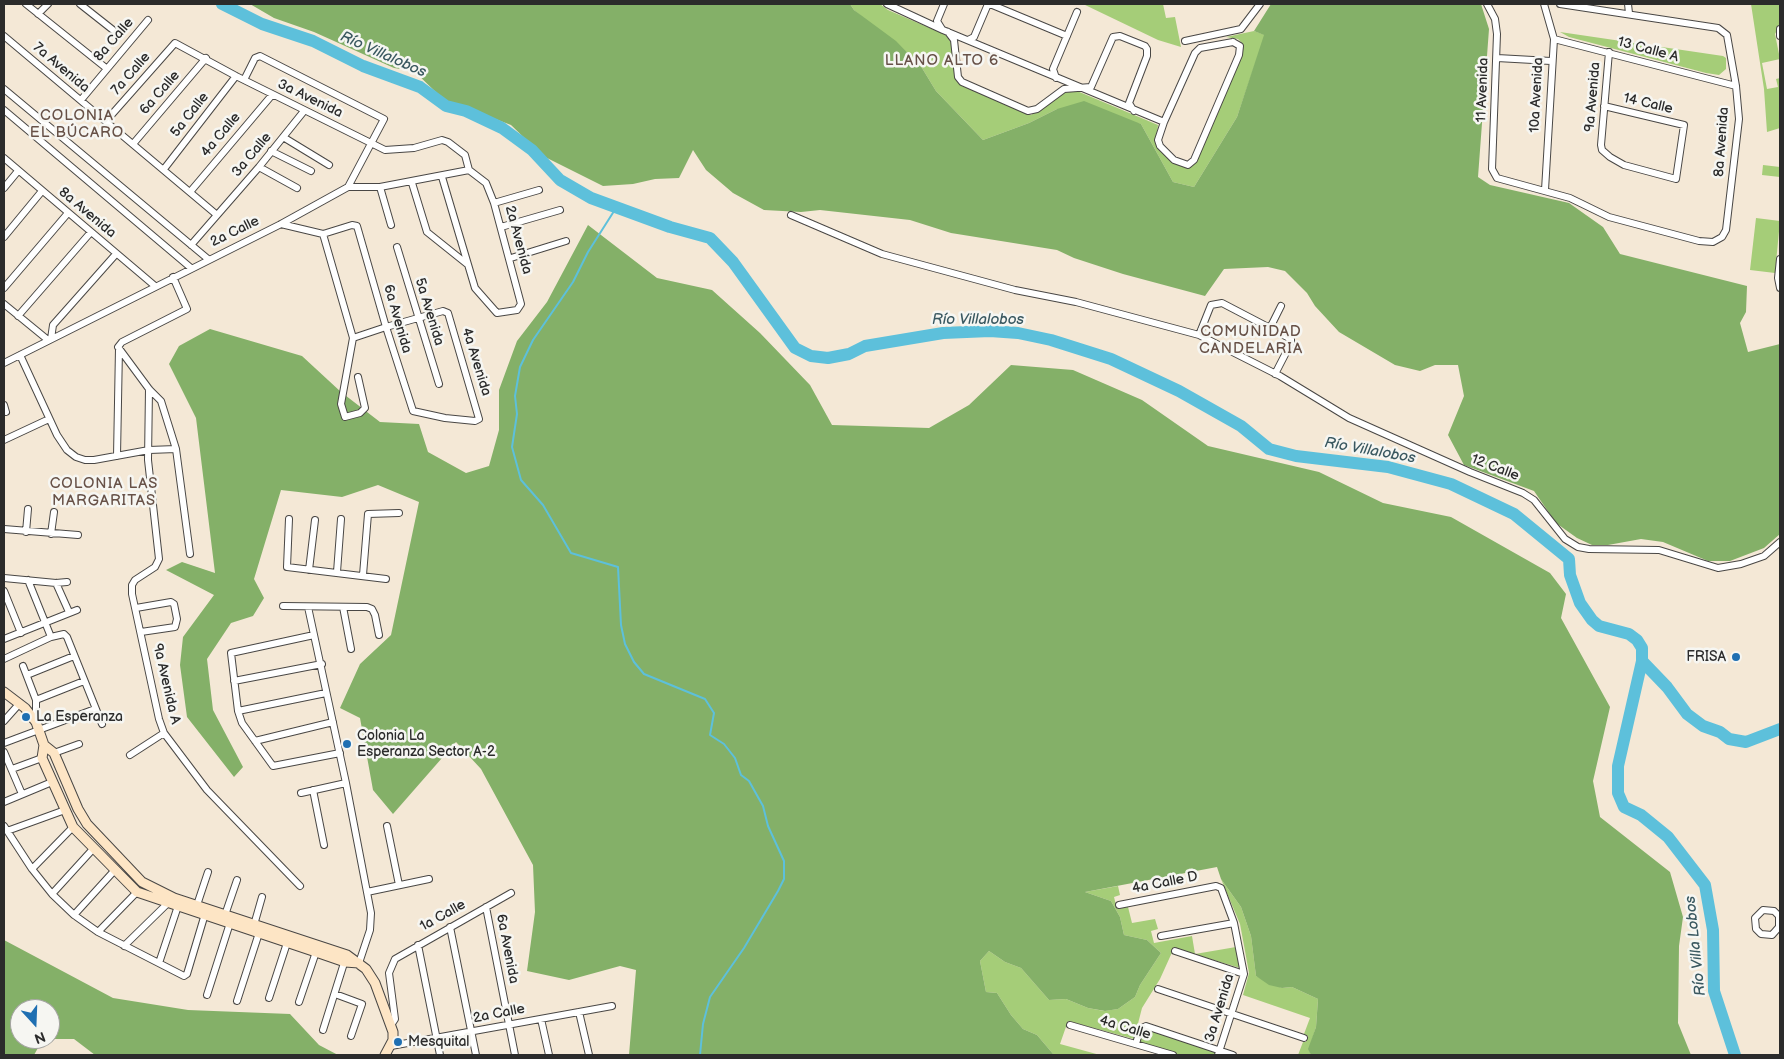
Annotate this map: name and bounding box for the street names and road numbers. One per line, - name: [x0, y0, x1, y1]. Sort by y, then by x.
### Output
- street label: 8a Calle: [91, 15, 137, 65]
- street label: 13 Calle A: [1616, 34, 1680, 66]
- street label: 7a Avenida: [29, 39, 93, 97]
- street label: 7a Calle: [108, 49, 154, 99]
- street label: 11 Avenida: [1473, 57, 1493, 123]
- street label: 10a Avenida: [1527, 57, 1547, 133]
- street label: 9a Avenida: [1582, 61, 1604, 133]
- street label: 6a Calle: [136, 68, 184, 118]
- street label: 3a Avenida: [275, 76, 345, 122]
- street label: 5a Calle: [167, 89, 213, 141]
- street label: 14 Calle: [1622, 90, 1674, 118]
- street label: 8a Avenida: [1711, 106, 1733, 178]
- street label: 4a Calle: [198, 109, 244, 161]
- street label: 3a Calle: [229, 129, 275, 181]
- street label: 8a Avenida: [55, 184, 119, 242]
- street label: 2a Avenida: [501, 204, 535, 276]
- street label: 2a Calle: [208, 213, 262, 251]
- street label: 5a Avenida: [411, 276, 447, 348]
- street label: 6a Avenida: [379, 283, 415, 355]
- street label: 4a Avenida: [458, 326, 494, 398]
- street label: 12 Calle: [1469, 451, 1521, 485]
- street label: 9a Avenida A: [149, 642, 183, 726]
- street label: 4a Calle D: [1131, 868, 1199, 898]
- street label: 1a Calle: [417, 897, 469, 935]
- street label: 6a Avenida: [492, 913, 522, 985]
- street label: 3a Avenida: [1202, 972, 1238, 1044]
- street label: 2a Calle: [472, 1001, 526, 1027]
- street label: 4a Calle: [1097, 1012, 1153, 1044]

